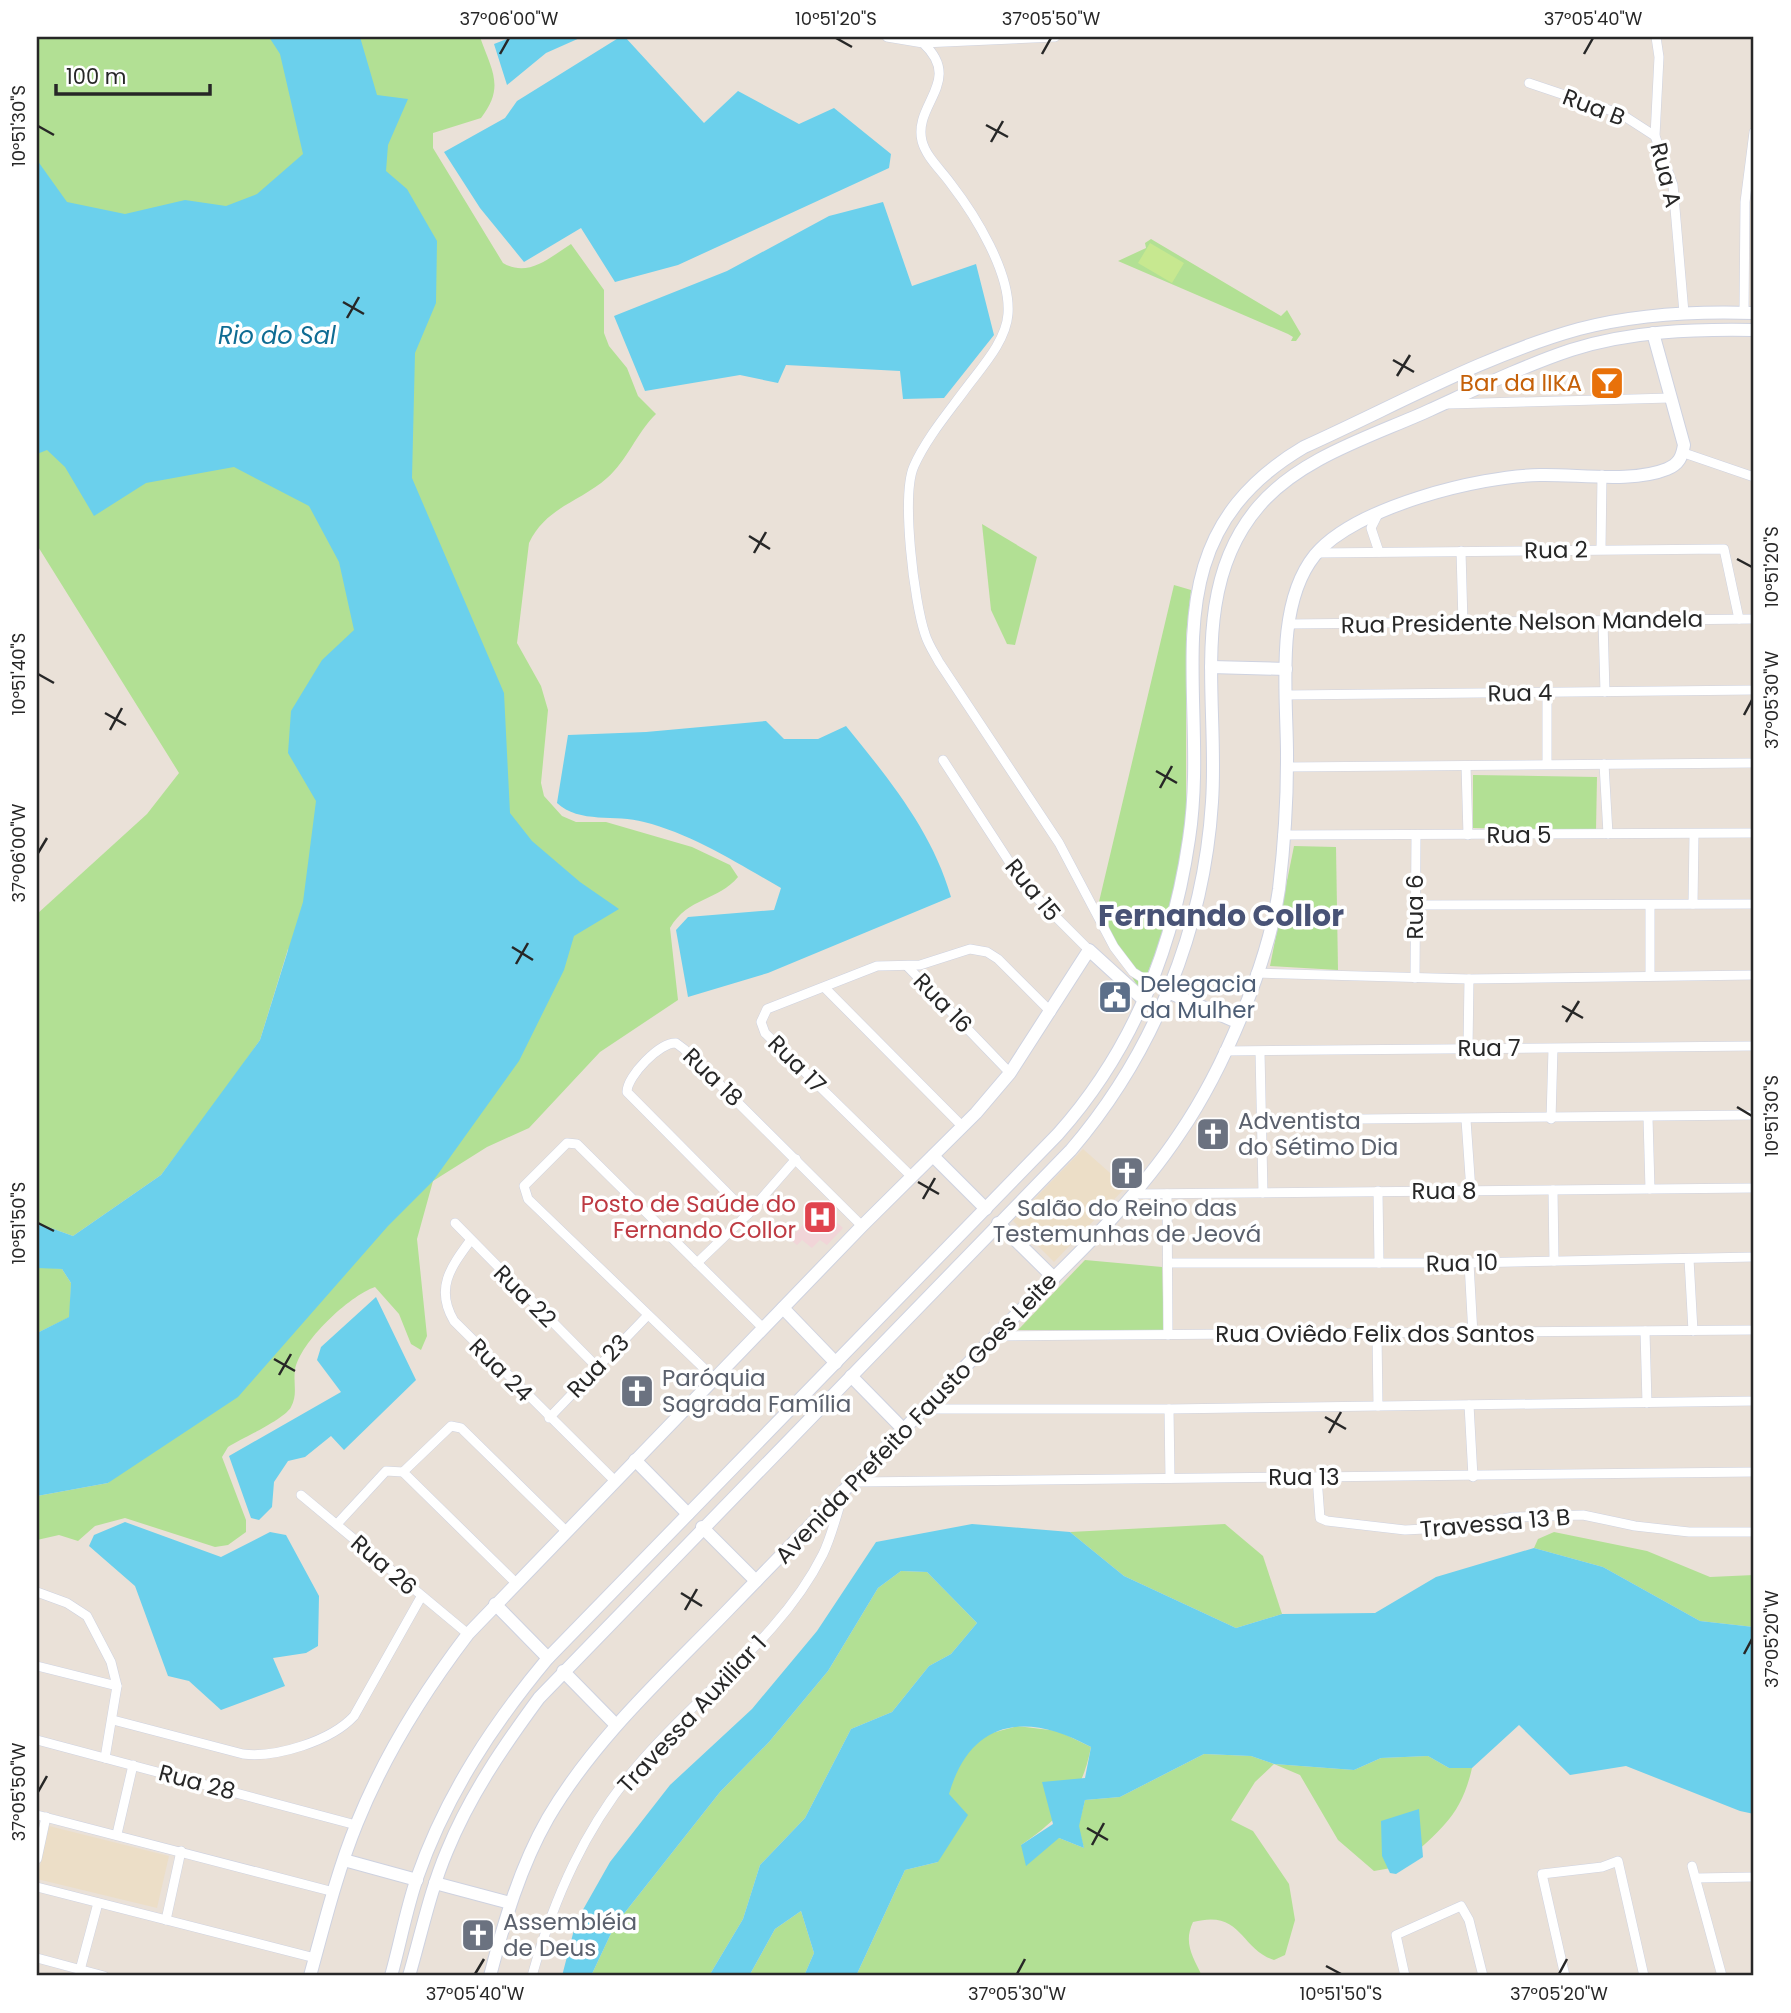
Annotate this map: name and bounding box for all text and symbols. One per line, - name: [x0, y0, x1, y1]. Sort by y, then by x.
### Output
- text: 37°06'00"W: [460, 6, 559, 31]
- text: 10°51'20"S: [795, 6, 877, 31]
- text: 37°05'50"W: [1002, 6, 1101, 31]
- text: 37°05'40"W: [1544, 6, 1643, 31]
- scale bar: [56, 52, 210, 96]
- text: 100 m: [66, 62, 126, 91]
- street label: Rua B: [1558, 81, 1630, 133]
- text: 10°51'30"S: [6, 85, 31, 167]
- street label: Rua A: [1643, 139, 1689, 211]
- water label: Rio do Sal: [218, 319, 336, 352]
- bar icon: Bar da lIKA: [1588, 364, 1626, 402]
- place label: Bar da lIKA: [1460, 367, 1582, 399]
- text: 10°51'20"S: [1759, 526, 1784, 608]
- street label: Rua 2: [1524, 533, 1588, 567]
- street label: Rua Presidente Nelson Mandela: [1341, 603, 1703, 641]
- text: 10°51'40"S: [6, 633, 31, 715]
- text: 37°05'30"W: [1759, 651, 1784, 749]
- street label: Rua 4: [1487, 676, 1553, 710]
- text: 37°06'00"W: [6, 803, 31, 902]
- street label: Rua 5: [1487, 819, 1551, 851]
- street label: Rua 15: [998, 852, 1068, 928]
- street label: Rua 6: [1399, 875, 1431, 940]
- district label: Fernando Collor: [1098, 894, 1344, 937]
- street label: Rua 16: [906, 966, 980, 1040]
- place label: Delegacia da Mulher: [1140, 968, 1257, 1026]
- public building icon: Delegacia da Mulher: [1096, 978, 1134, 1016]
- street label: Rua 17: [761, 1028, 833, 1100]
- street label: Rua 7: [1458, 1032, 1520, 1064]
- street label: Rua 18: [676, 1040, 750, 1114]
- text: 10°51'30"S: [1759, 1075, 1784, 1157]
- place label: Adventista do Sétimo Dia: [1238, 1105, 1398, 1163]
- church icon: Adventista do Sétimo Dia: [1194, 1115, 1232, 1153]
- church icon: Salão do Reino das Testemunhas de Jeová: [1108, 1154, 1146, 1192]
- street label: Rua 8: [1412, 1175, 1476, 1207]
- text: 10°51'50"S: [6, 1182, 31, 1264]
- place label: Posto de Saúde do Fernando Collor: [581, 1188, 796, 1246]
- place label: Salão do Reino das Testemunhas de Jeová: [993, 1192, 1261, 1250]
- hospital icon: Posto de Saúde do Fernando Collor: [801, 1198, 839, 1236]
- street label: Rua 10: [1426, 1246, 1498, 1280]
- street label: Rua 22: [487, 1258, 563, 1334]
- street label: Avenida Prefeito Fausto Goes Leite: [768, 1265, 1064, 1571]
- street label: Rua Oviêdo Felix dos Santos: [1215, 1318, 1535, 1350]
- street label: Rua 23: [560, 1327, 636, 1405]
- street label: Rua 24: [462, 1331, 540, 1409]
- place label: Paróquia Sagrada Família: [662, 1362, 851, 1420]
- church icon: Paróquia Sagrada Família: [618, 1372, 656, 1410]
- street label: Rua 13: [1268, 1461, 1340, 1493]
- street label: Travessa 13 B: [1419, 1500, 1571, 1546]
- street label: Rua 26: [344, 1527, 424, 1603]
- text: 37°05'20"W: [1759, 1590, 1784, 1688]
- street label: Travessa Auxiliar 1: [610, 1628, 774, 1800]
- text: 37°05'50"W: [6, 1742, 31, 1841]
- street label: Rua 28: [155, 1756, 239, 1808]
- place label: Assembléia de Deus: [503, 1906, 637, 1964]
- church icon: Assembléia de Deus: [459, 1916, 497, 1954]
- text: 37°05'40"W: [426, 1981, 525, 2006]
- text: 37°05'30"W: [968, 1981, 1066, 2006]
- text: 10°51'50"S: [1300, 1981, 1382, 2006]
- text: 37°05'20"W: [1510, 1981, 1608, 2006]

